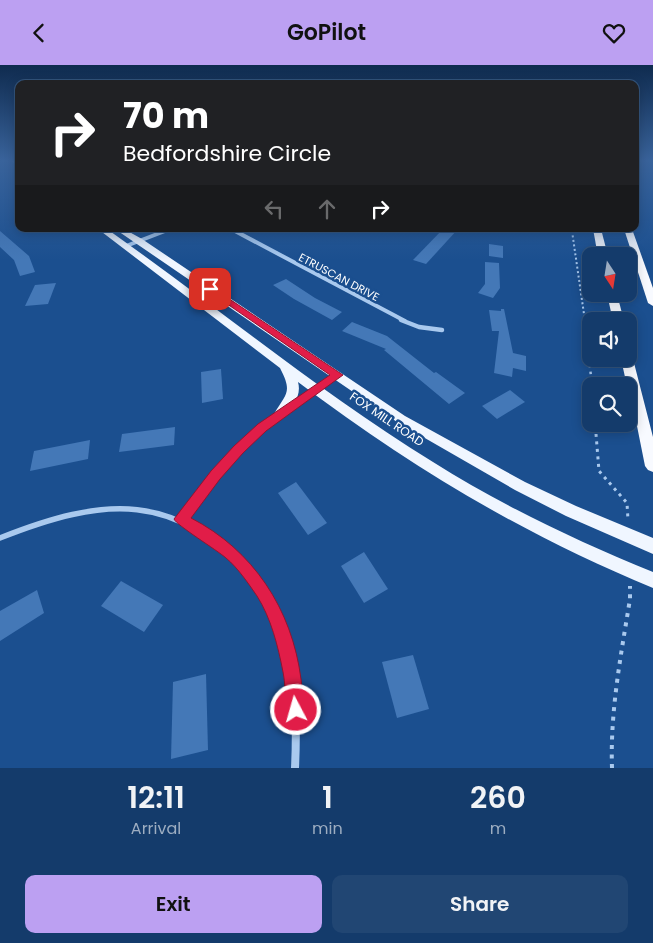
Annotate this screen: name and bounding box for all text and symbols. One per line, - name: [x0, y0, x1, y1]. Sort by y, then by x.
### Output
- text: GoPilot: [287, 17, 366, 48]
- icon: back: [25, 19, 53, 47]
- icon: heart: [600, 19, 628, 47]
- text: 70 m: [123, 91, 209, 140]
- icon: right: [40, 100, 105, 165]
- text: Bedfordshire Circle: [123, 138, 331, 169]
- icon: left: [260, 195, 288, 223]
- icon: ahead: [313, 195, 341, 223]
- icon: right: [366, 195, 394, 223]
- north arrow: [582, 247, 638, 303]
- map controls: [582, 247, 637, 432]
- street label: ETRUSCAN DRIVE: [296, 249, 382, 305]
- pin: [189, 268, 231, 310]
- icon: arrive: [196, 275, 224, 303]
- button: sound: [582, 312, 637, 367]
- button: search: [582, 377, 637, 432]
- street label: FOX MILL ROAD: [346, 388, 428, 450]
- position arrow: [269, 683, 321, 735]
- text: 12:11: [127, 776, 185, 819]
- text: 1: [322, 776, 333, 819]
- text: 260: [470, 776, 526, 819]
- text: Arrival: [131, 817, 181, 840]
- text: min: [312, 817, 343, 840]
- text: m: [490, 817, 506, 840]
- button: Exit: [25, 875, 322, 933]
- button: Share: [332, 875, 628, 933]

